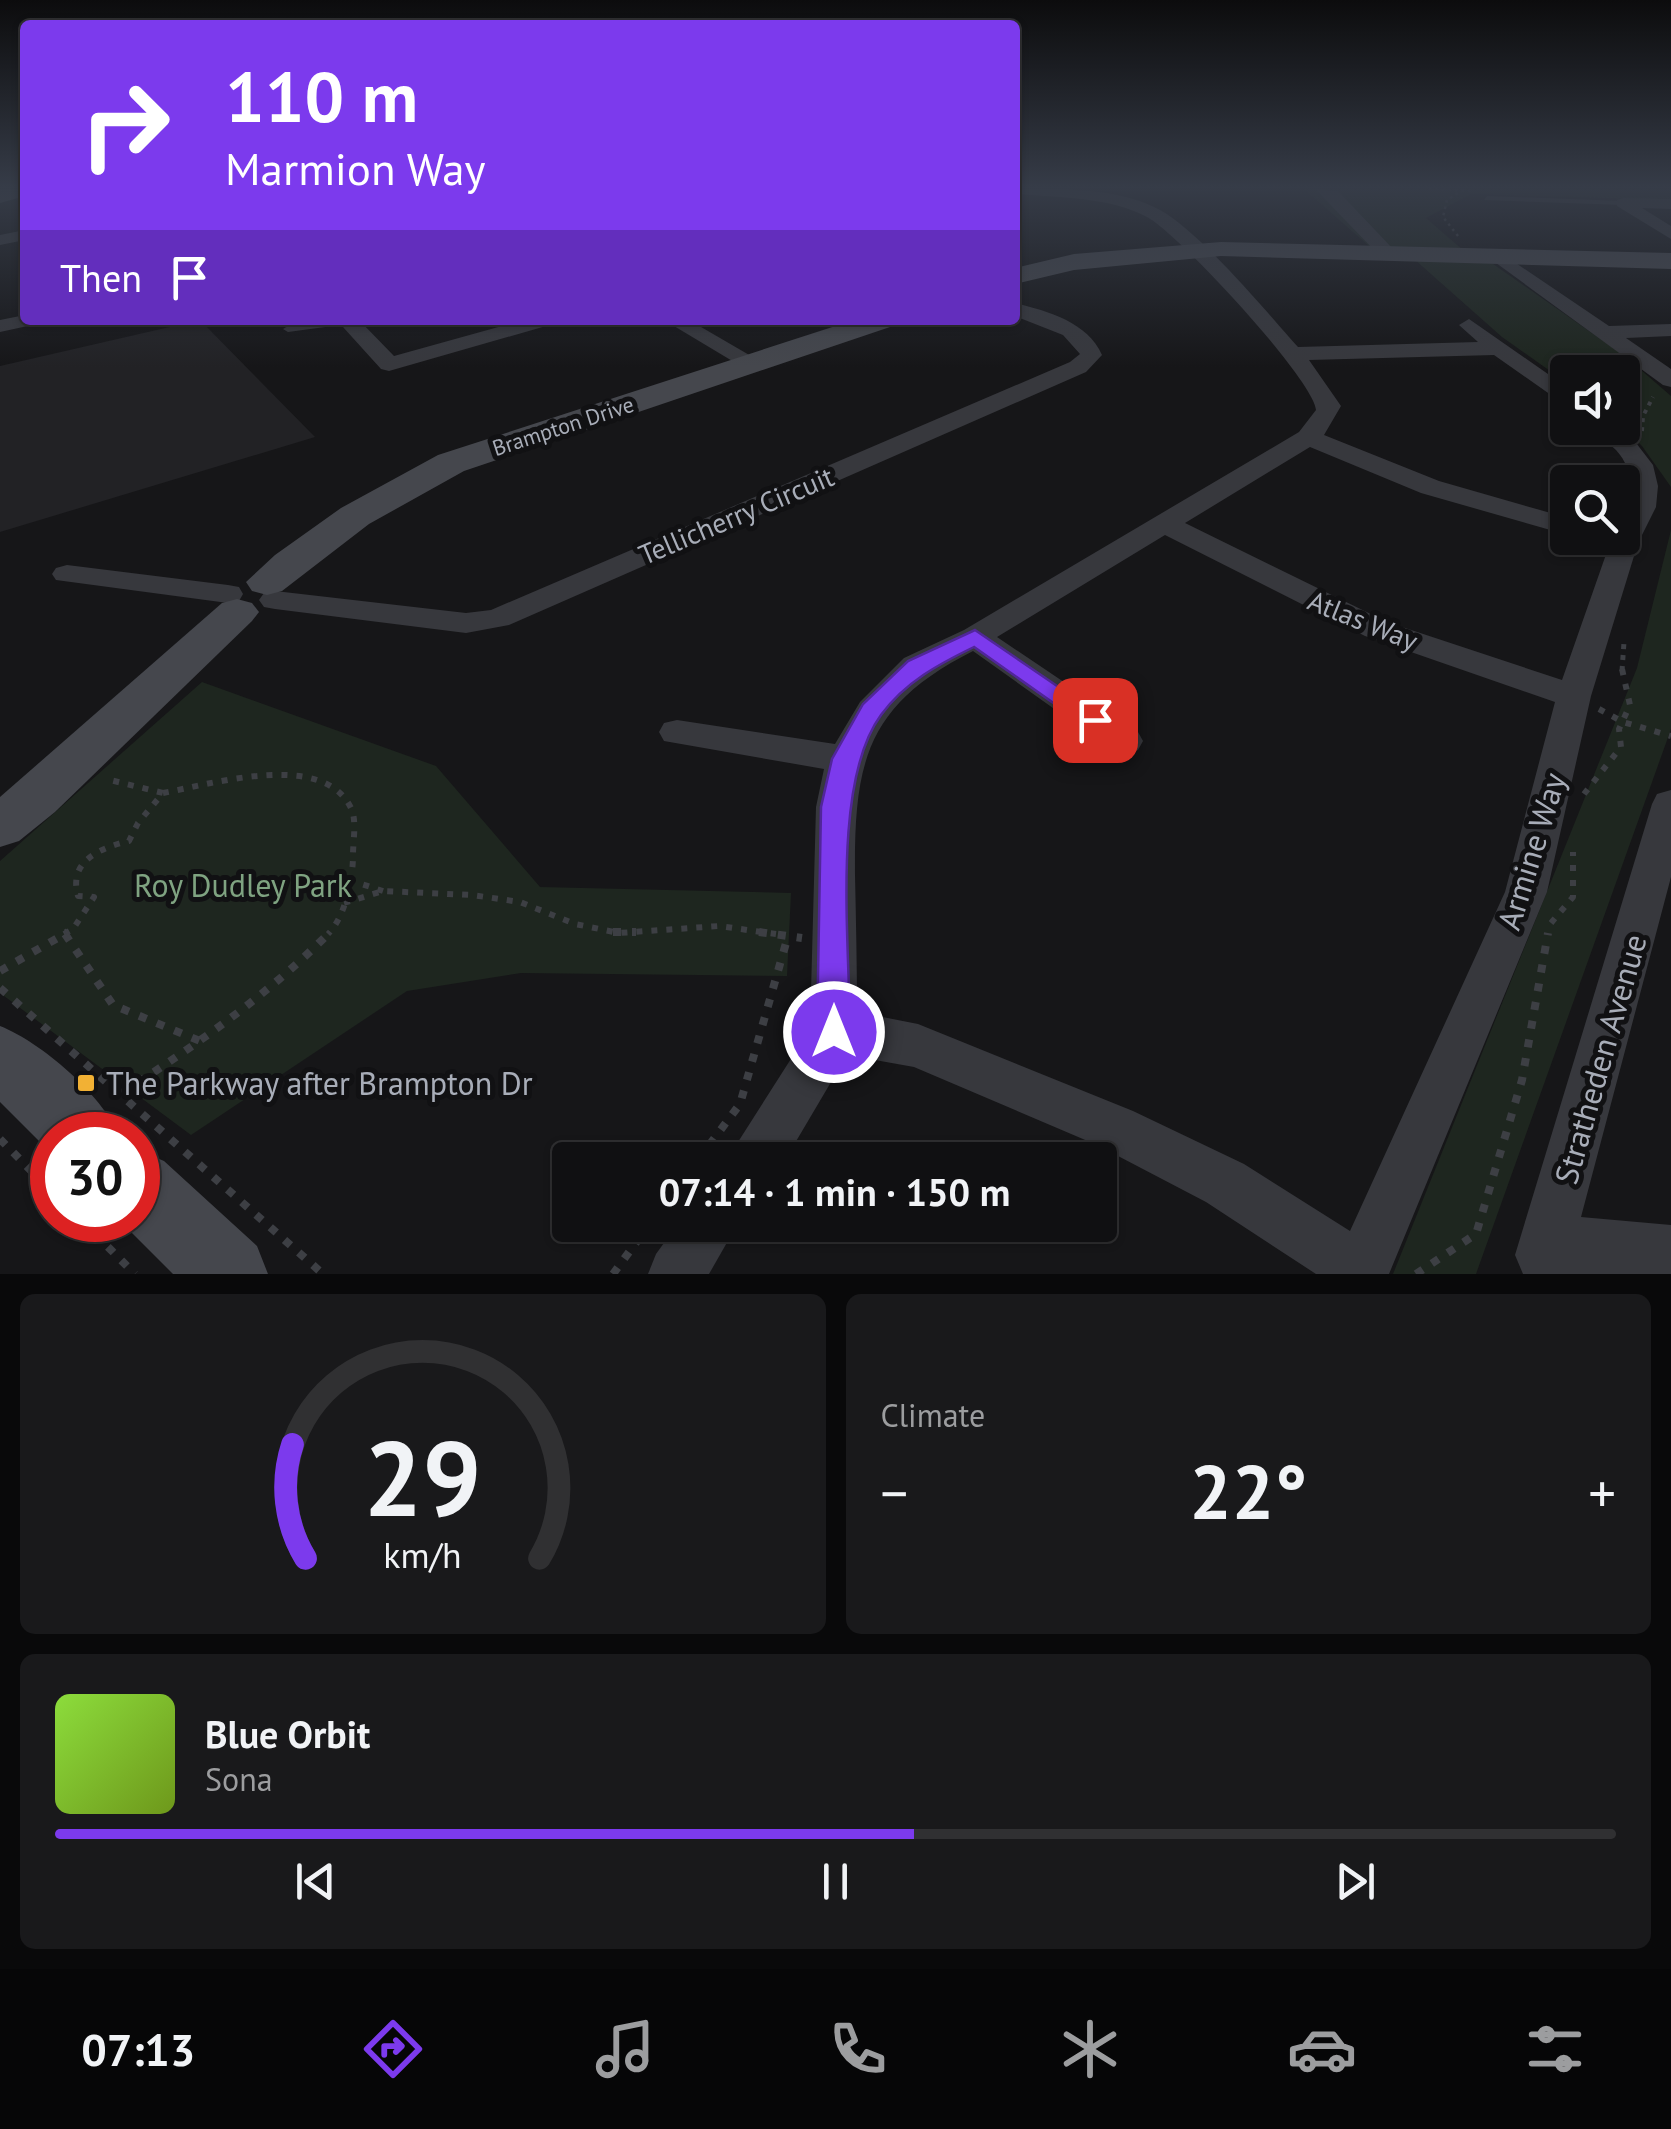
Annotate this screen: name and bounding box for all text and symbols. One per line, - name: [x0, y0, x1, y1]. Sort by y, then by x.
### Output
- text: 110 m: [225, 51, 418, 141]
- icon: right: [60, 60, 190, 190]
- text: Marmion Way: [225, 139, 485, 197]
- icon: arrive: [162, 250, 217, 305]
- text: Then: [60, 253, 142, 302]
- map controls: [1550, 355, 1640, 555]
- button: sound: [1550, 355, 1640, 445]
- street label: Brampton Drive: [489, 390, 637, 462]
- street label: Tellicherry Circuit: [633, 457, 840, 573]
- button: search: [1550, 465, 1640, 555]
- street label: Atlas Way: [1303, 581, 1423, 659]
- pin: [1053, 678, 1138, 763]
- icon: arrive: [1068, 693, 1123, 748]
- street label: Armine Way: [1487, 767, 1575, 935]
- park label: Roy Dudley Park: [134, 864, 353, 906]
- street label: Stratheden Avenue: [1544, 929, 1656, 1189]
- position arrow: [782, 980, 886, 1084]
- place label: The Parkway after Brampton Dr: [106, 1062, 533, 1104]
- marker: The Parkway after Brampton Dr: [75, 1072, 97, 1094]
- speed limit sign: 30: [30, 1112, 160, 1242]
- text: 07:14 · 1 min · 150 m: [659, 1167, 1010, 1216]
- text: Climate: [881, 1394, 985, 1436]
- text: 29: [364, 1410, 482, 1545]
- text: 22°: [1189, 1443, 1307, 1540]
- text: −: [881, 1457, 908, 1528]
- text: +: [1588, 1457, 1616, 1528]
- text: km/h: [384, 1532, 462, 1578]
- text: Blue Orbit: [205, 1709, 370, 1758]
- text: Sona: [205, 1758, 273, 1800]
- icon: previous: [288, 1854, 343, 1909]
- icon: pause: [808, 1854, 863, 1909]
- icon: next: [1328, 1854, 1383, 1909]
- icon: directions: [358, 2014, 428, 2084]
- icon: music: [590, 2014, 660, 2084]
- icon: phone: [823, 2014, 893, 2084]
- icon: climate: [1055, 2014, 1125, 2084]
- icon: car: [1287, 2014, 1357, 2084]
- icon: filters: [1520, 2014, 1590, 2084]
- text: 07:13: [81, 2020, 195, 2078]

